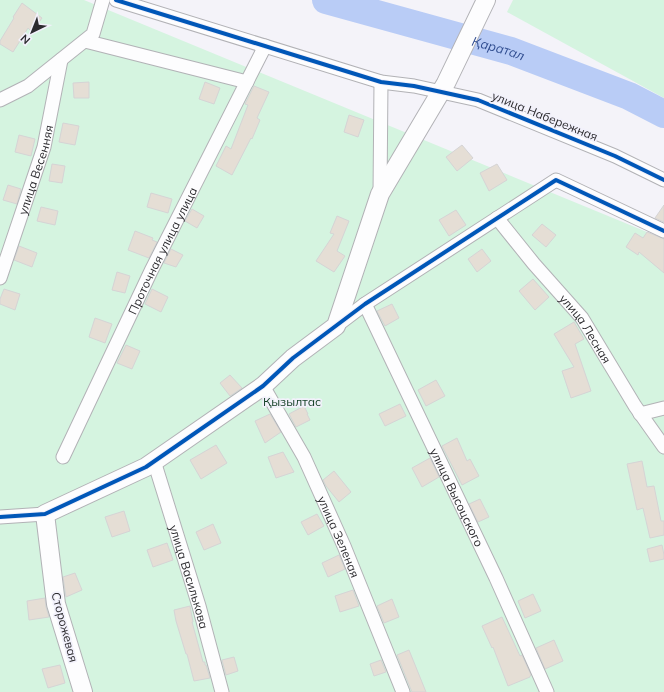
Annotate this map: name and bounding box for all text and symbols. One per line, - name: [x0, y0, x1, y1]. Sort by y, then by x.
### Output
- north arrow: [12, 12, 52, 52]
- text: N: [17, 31, 33, 47]
- water label: Қаратал: [470, 33, 527, 64]
- street label: улица Набережная: [490, 88, 600, 144]
- street label: улица Весенняя: [14, 124, 56, 217]
- street label: Проточная улица улица: [124, 184, 200, 317]
- street label: улица Лесная: [557, 291, 615, 366]
- park label: Қызылтас: [263, 394, 321, 409]
- street label: улица Высоцского: [427, 445, 487, 549]
- street label: улица Зеленая: [315, 493, 363, 580]
- street label: улица Василькова: [167, 523, 212, 630]
- street label: Сторожевая: [48, 590, 82, 664]

